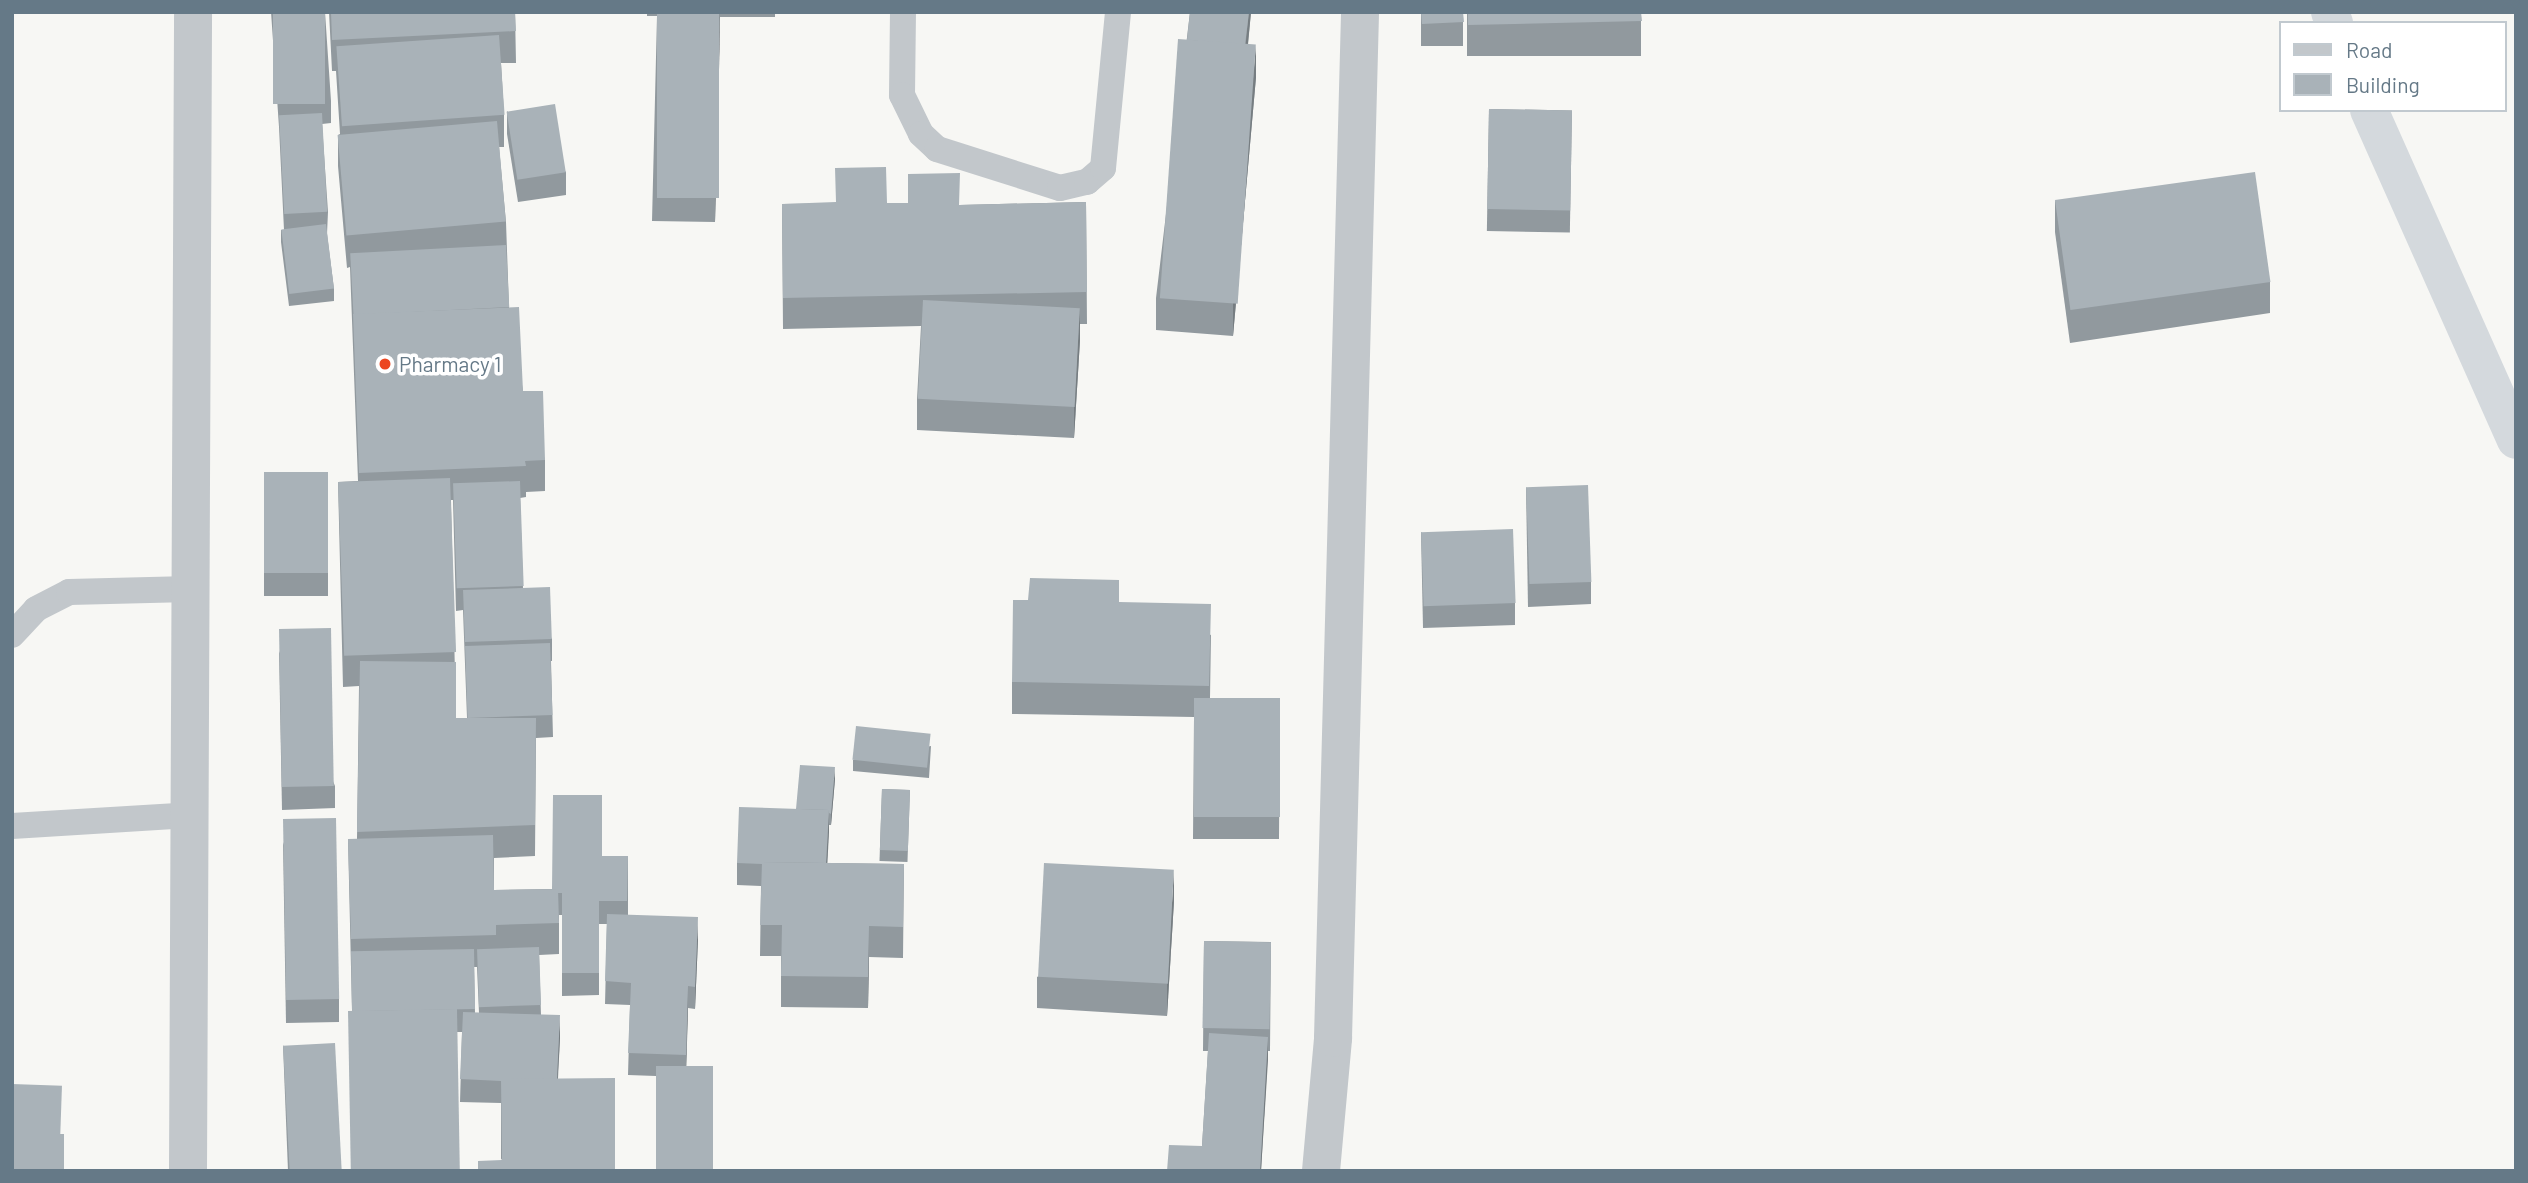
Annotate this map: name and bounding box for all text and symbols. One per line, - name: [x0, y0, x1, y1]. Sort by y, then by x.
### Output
- legend: [2280, 21, 2507, 112]
- text: Road: [2346, 37, 2392, 62]
- text: Building: [2346, 72, 2420, 97]
- place label: Pharmacy 1: [399, 351, 501, 377]
- marker: Pharmacy 1: [377, 356, 393, 372]

